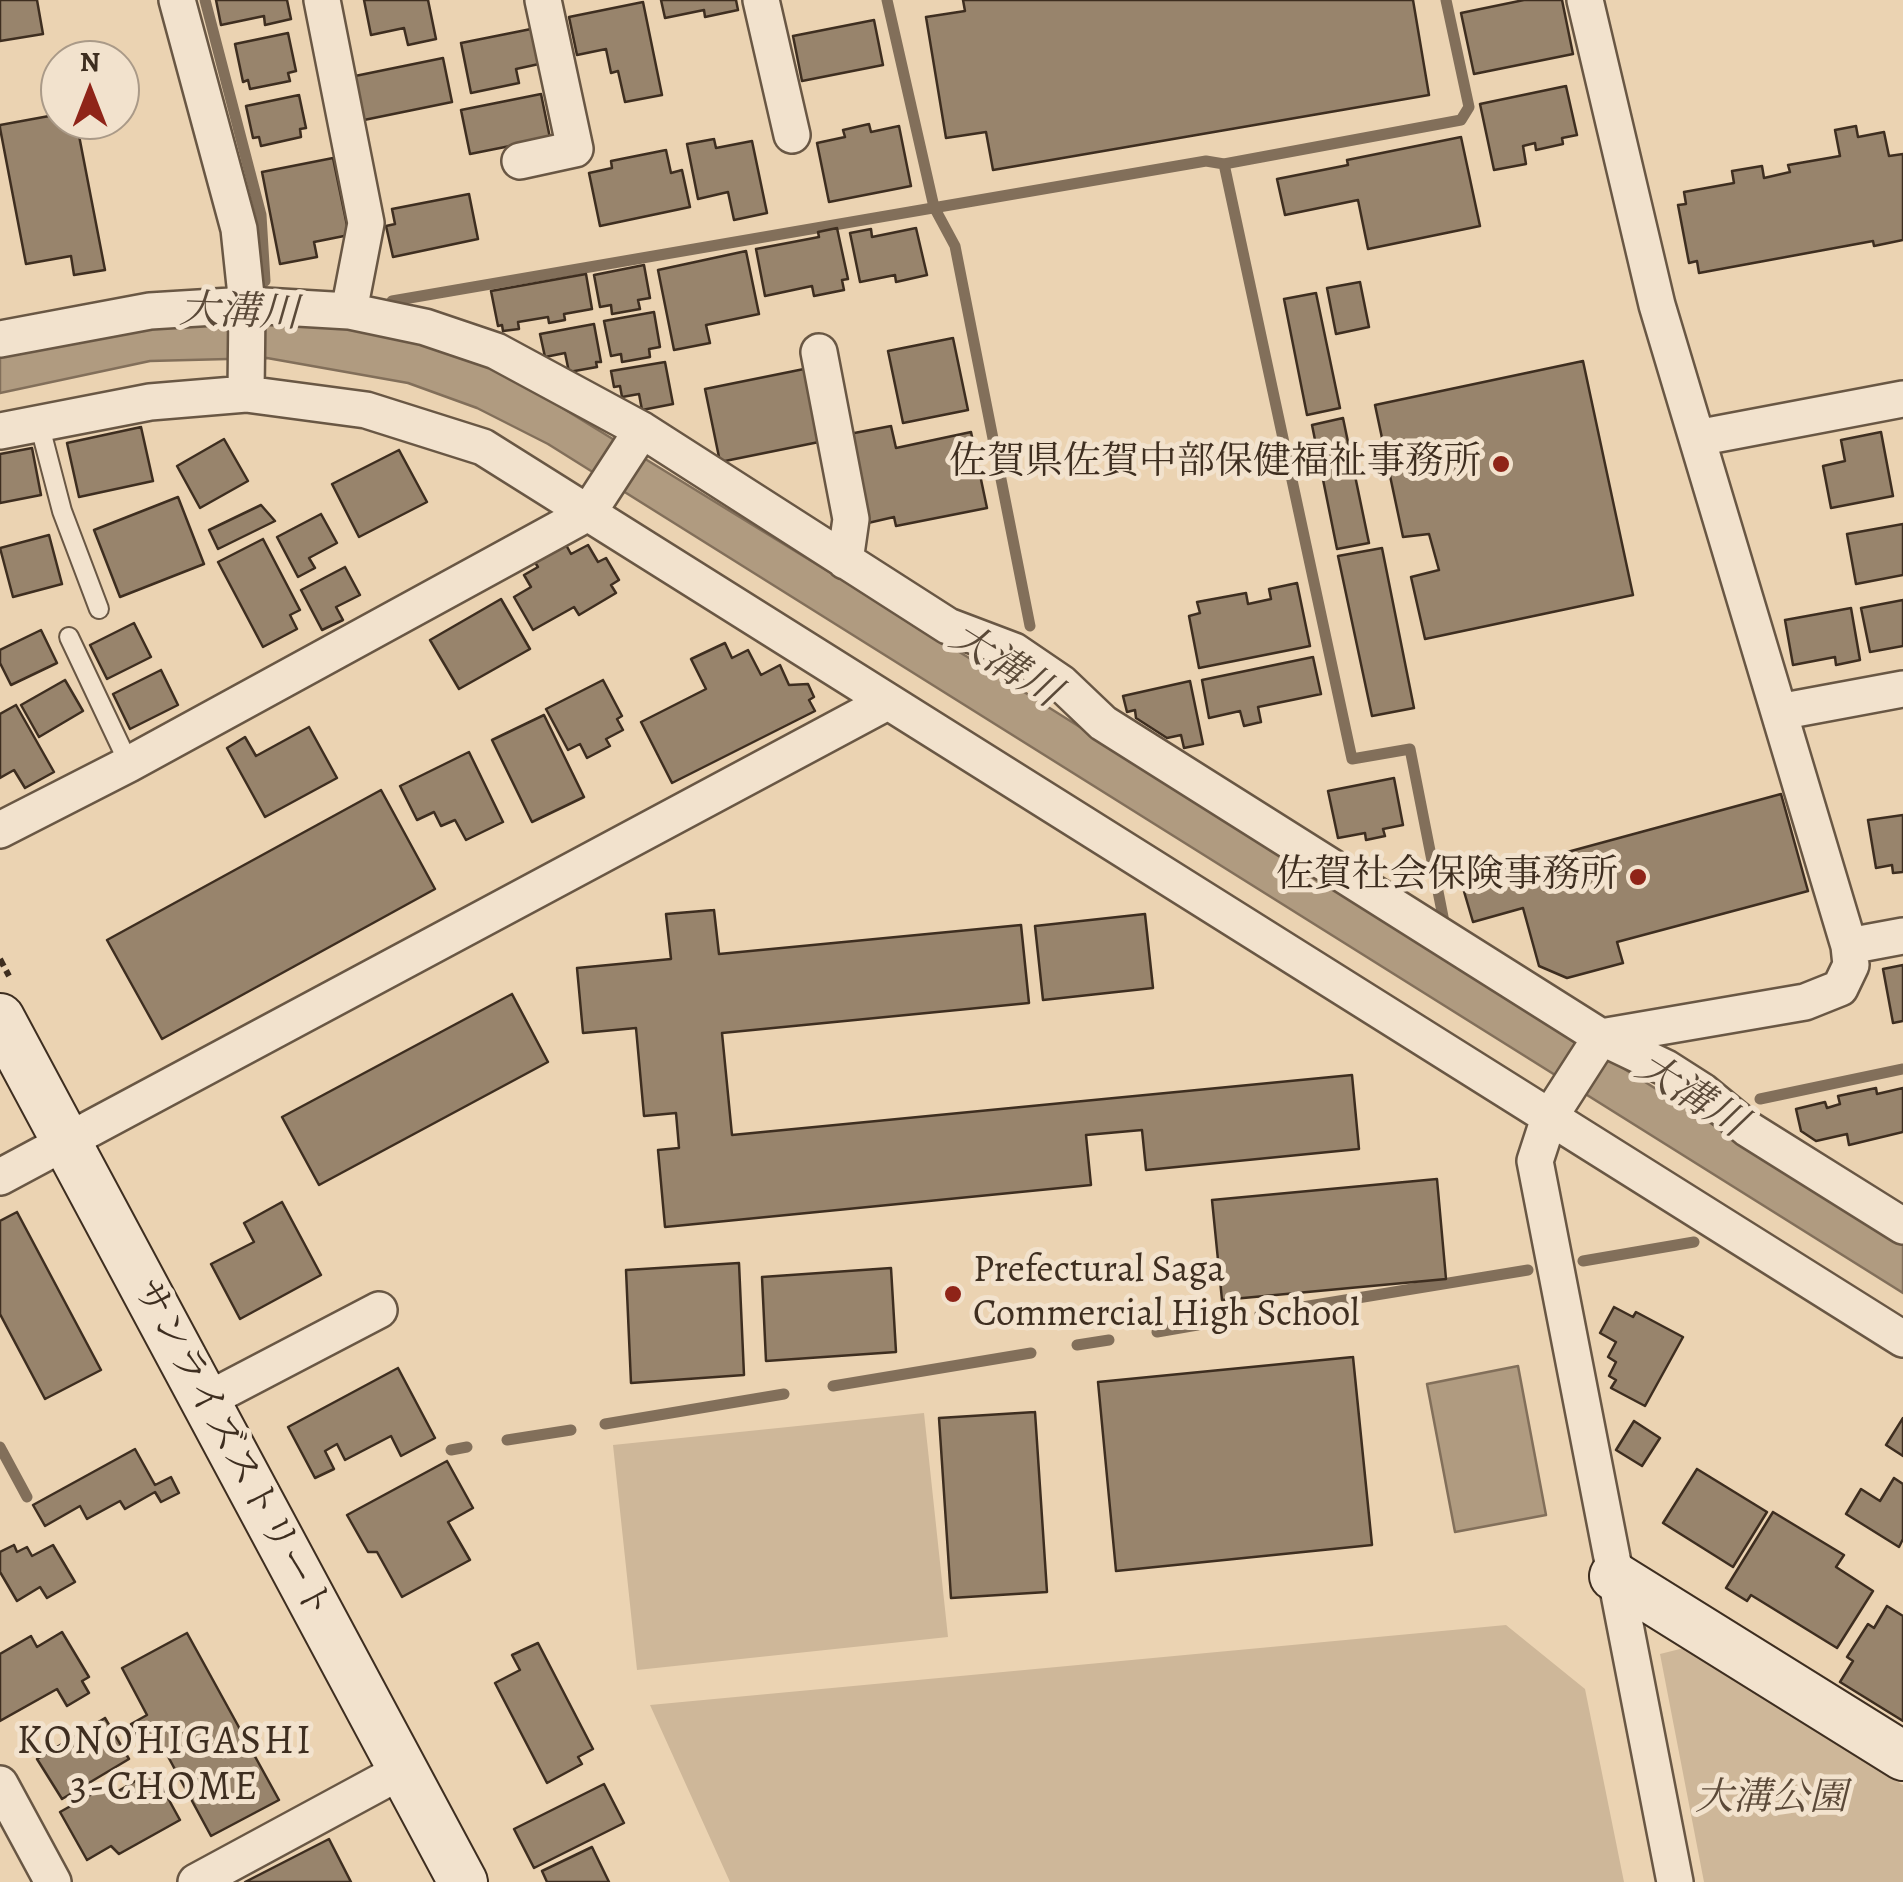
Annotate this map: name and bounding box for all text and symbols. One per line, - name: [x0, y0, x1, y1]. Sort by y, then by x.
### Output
- north arrow: [40, 40, 140, 140]
- text: N: [80, 43, 100, 81]
- water label: 大溝川: [178, 288, 300, 340]
- place label: 佐賀県佐賀中部保健福祉事務所: [949, 441, 1481, 487]
- marker: 佐賀県佐賀中部保健福祉事務所: [1490, 453, 1512, 475]
- water label: 大溝川: [940, 615, 1068, 719]
- place label: 佐賀社会保険事務所: [1276, 854, 1618, 900]
- marker: 佐賀社会保険事務所: [1627, 866, 1649, 888]
- water label: 大溝川: [1626, 1045, 1754, 1149]
- place label: Prefectural Saga Commercial High School: [973, 1249, 1359, 1338]
- street label: サンライズストリート: [122, 1272, 340, 1628]
- marker: Prefectural Saga Commercial High School: [942, 1283, 964, 1305]
- district label: KONOHIGASHI 3-CHOME: [17, 1719, 313, 1813]
- park label: 大溝公園: [1695, 1777, 1847, 1823]

